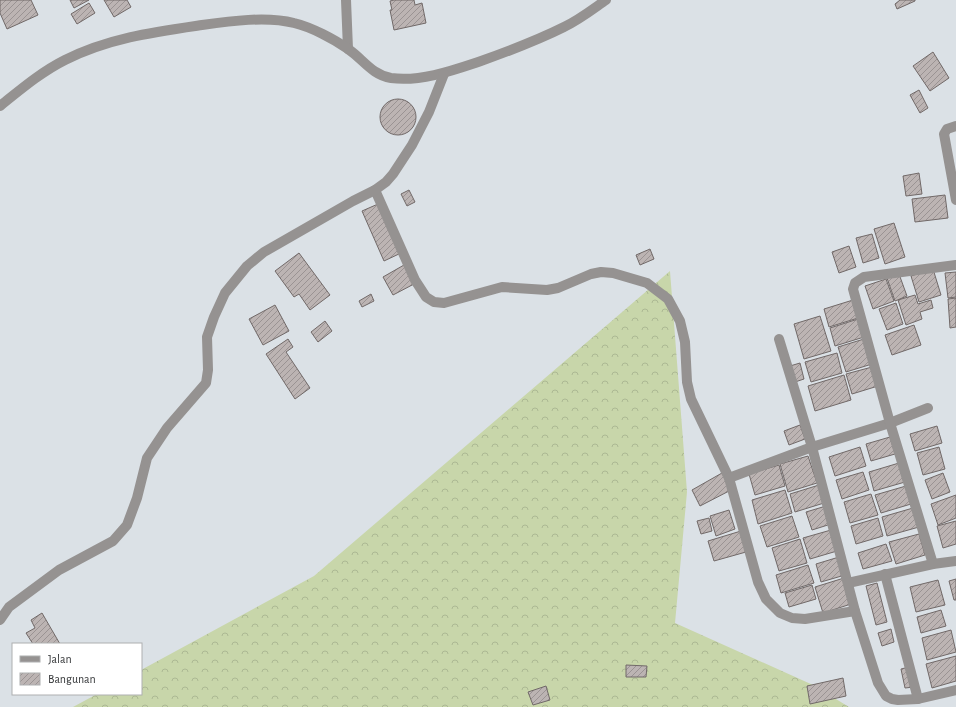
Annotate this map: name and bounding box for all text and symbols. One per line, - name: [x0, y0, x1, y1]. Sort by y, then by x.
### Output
- legend: [12, 643, 142, 695]
- text: Jalan: [48, 653, 72, 665]
- text: Bangunan: [48, 673, 96, 685]

